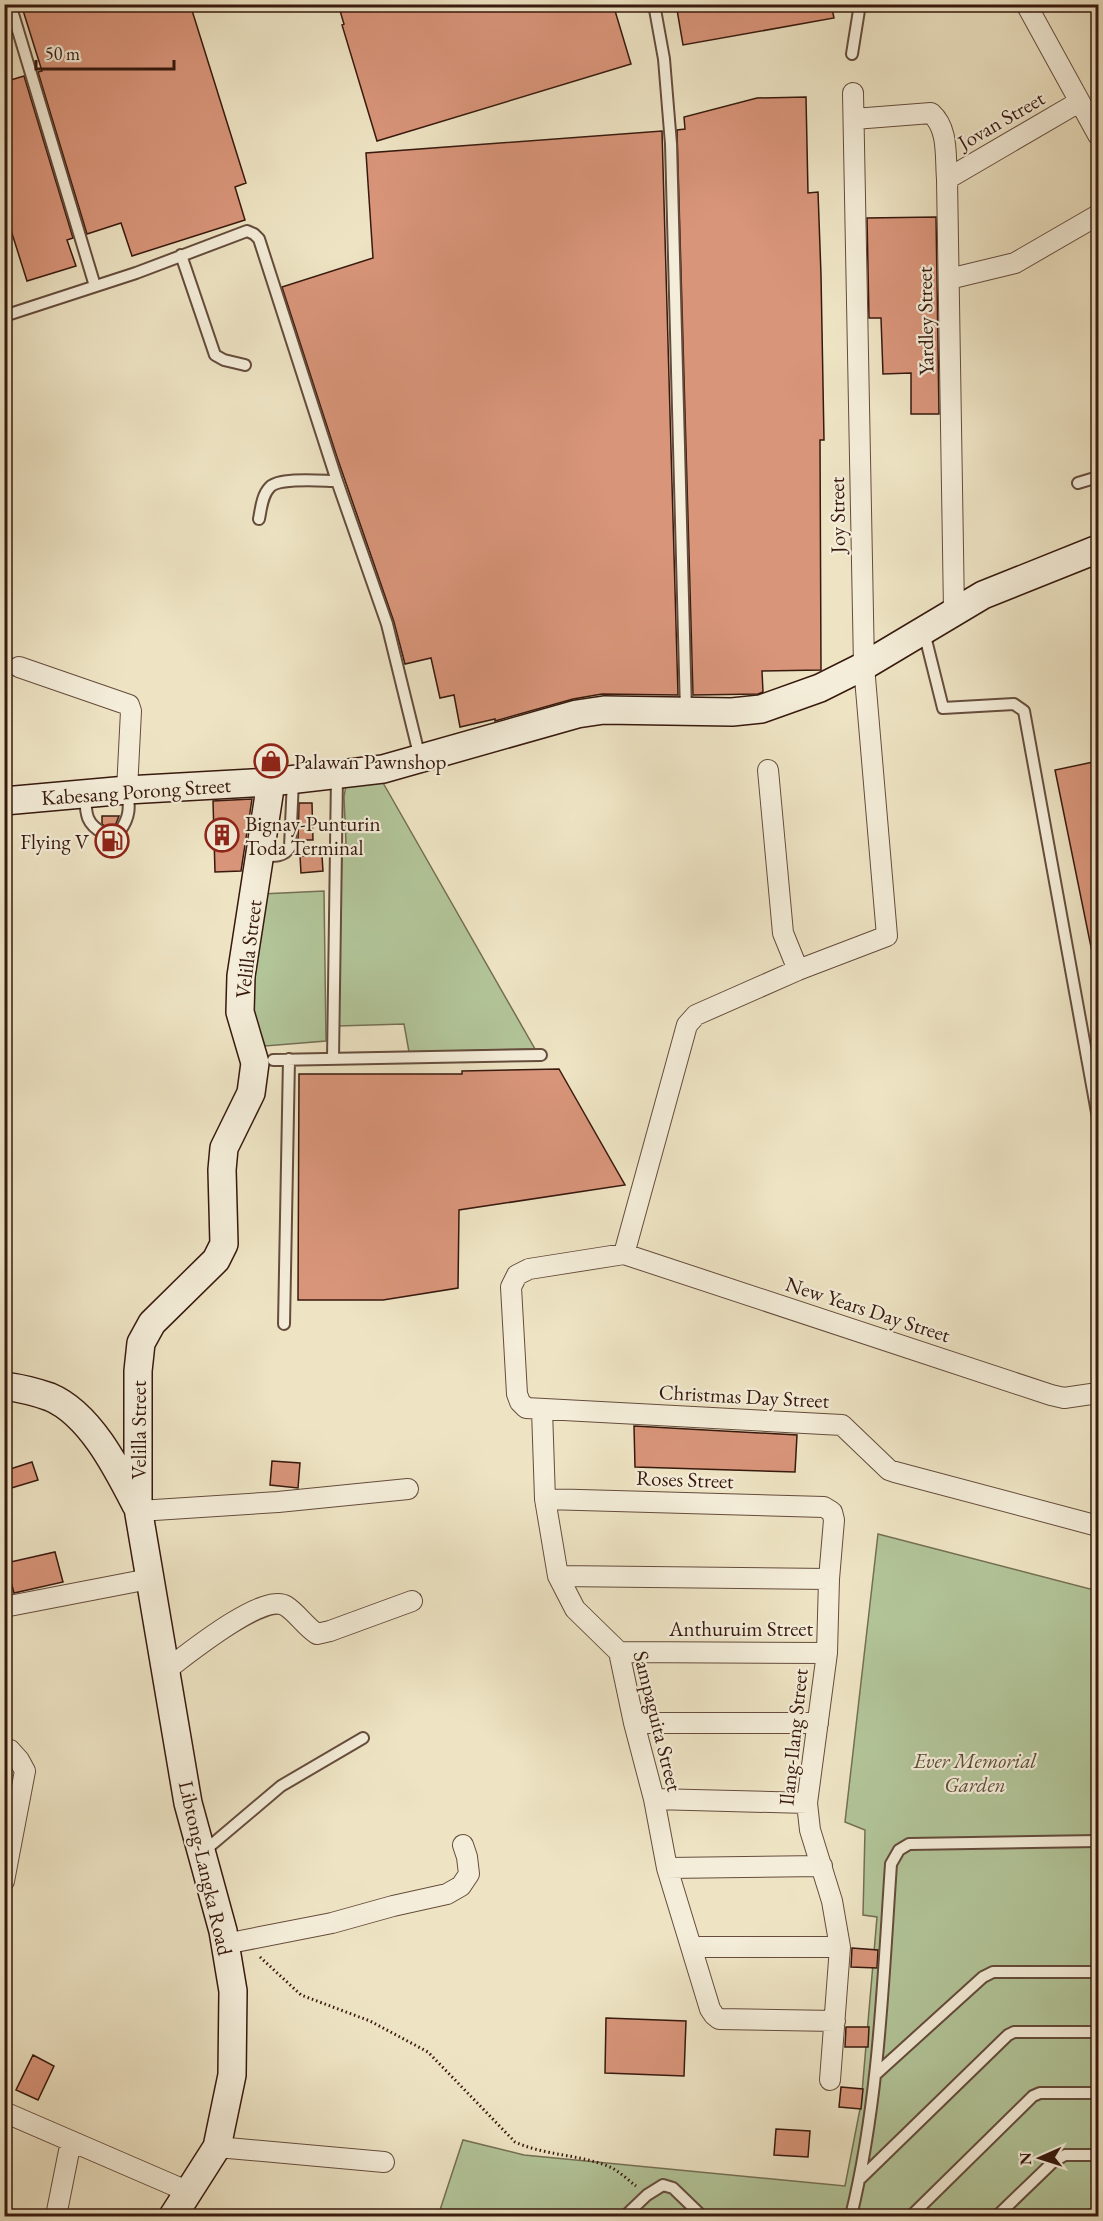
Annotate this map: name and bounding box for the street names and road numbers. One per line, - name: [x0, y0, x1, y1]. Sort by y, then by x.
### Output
- street label: Jovan Street: [951, 84, 1050, 157]
- street label: Yardley Street: [911, 266, 939, 376]
- street label: Joy Street: [823, 476, 851, 556]
- street label: Kabesang Porong Street: [40, 771, 232, 811]
- street label: Velilla Street: [229, 898, 267, 1000]
- street label: New Years Day Street: [782, 1270, 954, 1348]
- street label: Christmas Day Street: [658, 1378, 830, 1414]
- street label: Velilla Street: [125, 1380, 152, 1480]
- street label: Roses Street: [636, 1464, 735, 1494]
- street label: Anthuruim Street: [668, 1615, 813, 1642]
- street label: Sampaguita Street: [627, 1648, 689, 1795]
- street label: Ilang-Ilang Street: [772, 1667, 814, 1807]
- street label: Libtong-Langka Road: [173, 1778, 239, 1958]

